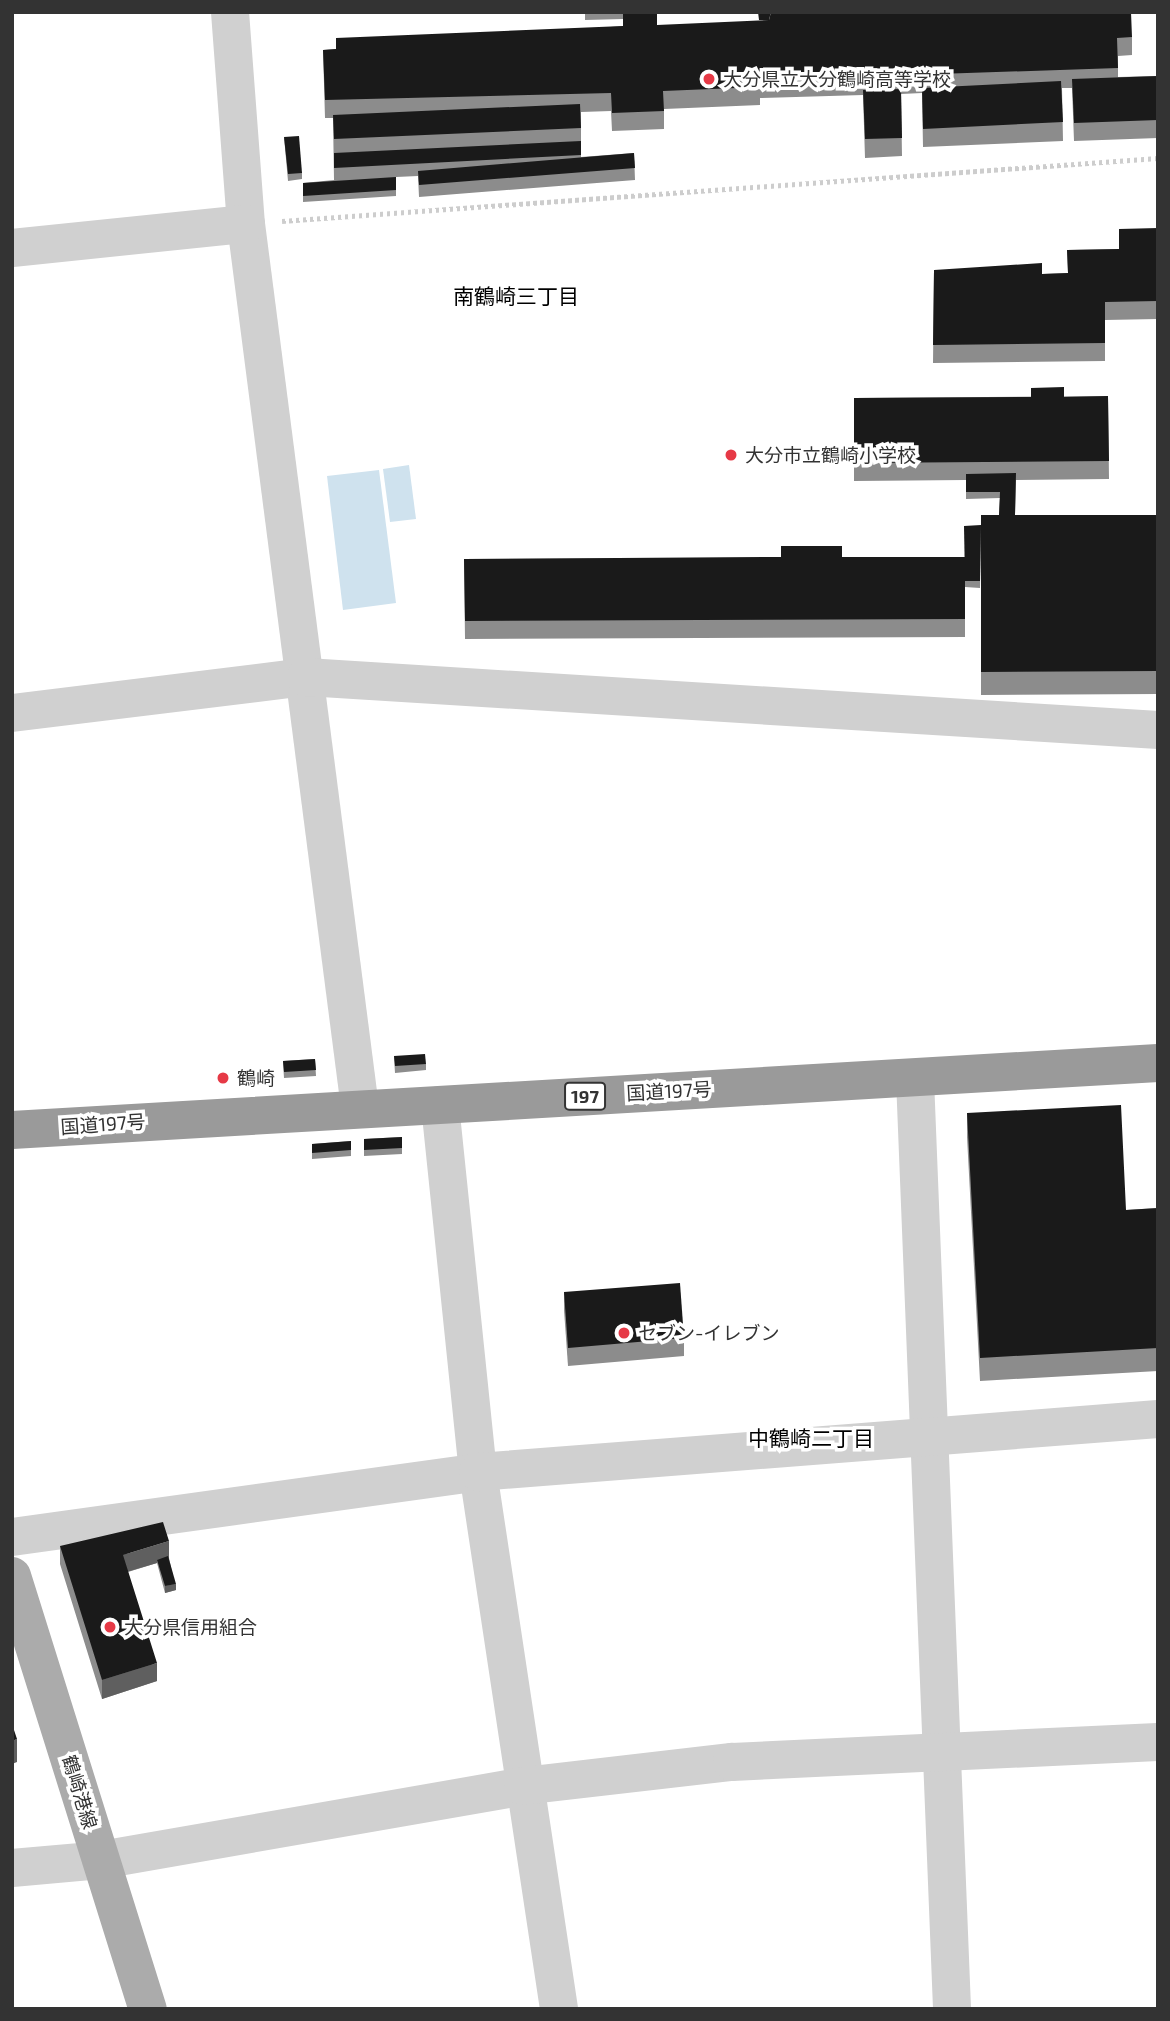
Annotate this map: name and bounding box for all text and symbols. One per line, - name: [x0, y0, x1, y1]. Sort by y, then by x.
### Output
- place label: 大分県立大分鶴崎高等学校: [723, 68, 951, 90]
- marker: 大分県立大分鶴崎高等学校: [701, 71, 717, 87]
- district label: 南鶴崎三丁目: [453, 283, 579, 309]
- place label: 大分市立鶴崎小学校: [745, 444, 916, 466]
- marker: 大分市立鶴崎小学校: [723, 447, 739, 463]
- place label: 鶴崎: [237, 1067, 275, 1089]
- marker: 鶴崎: [215, 1070, 231, 1086]
- street label: 国道197号: [626, 1077, 712, 1105]
- road number: 197: [564, 1082, 606, 1111]
- street label: 国道197号: [60, 1110, 146, 1138]
- place label: セブン-イレブン: [638, 1322, 780, 1344]
- marker: セブン-イレブン: [616, 1325, 632, 1341]
- district label: 中鶴崎二丁目: [748, 1425, 874, 1451]
- place label: 大分県信用組合: [124, 1616, 257, 1638]
- marker: 大分県信用組合: [102, 1619, 118, 1635]
- street label: 鶴崎港線: [58, 1752, 102, 1832]

